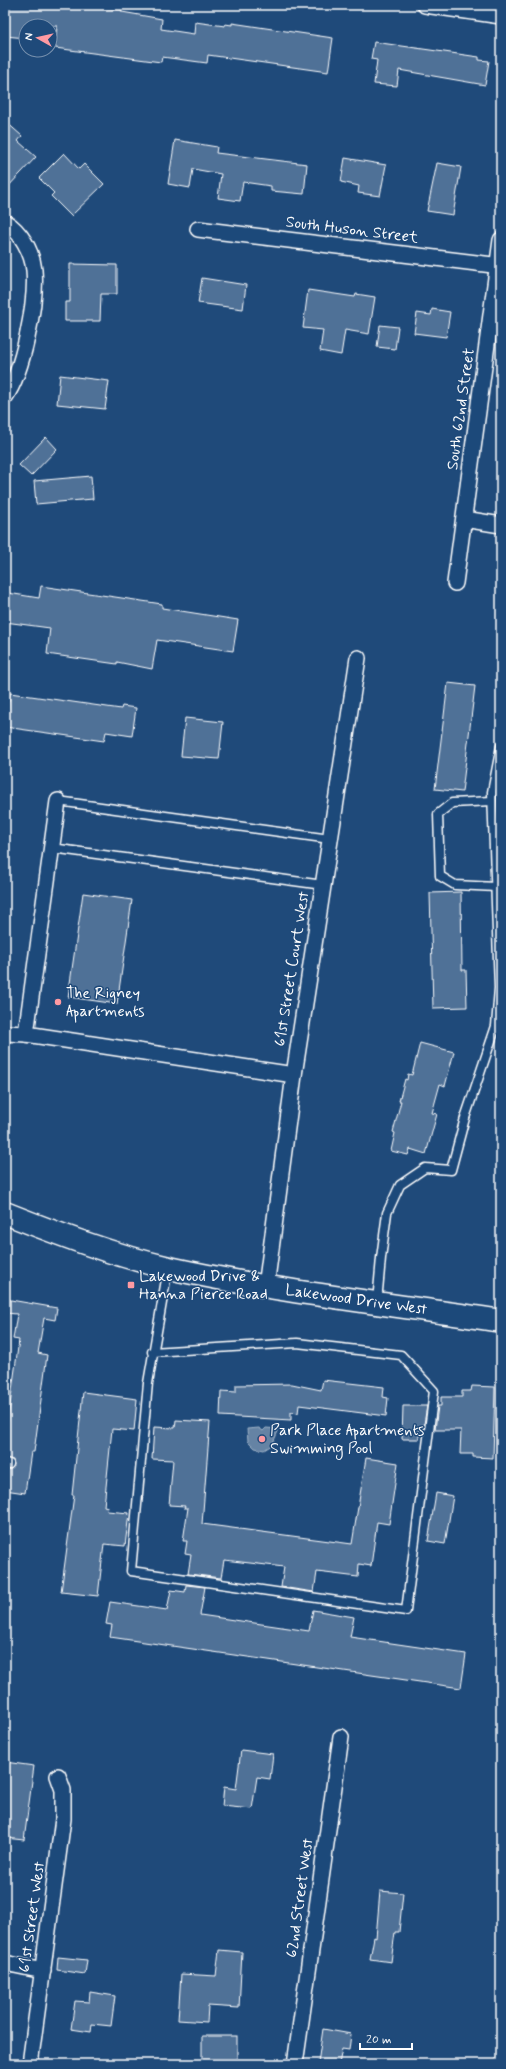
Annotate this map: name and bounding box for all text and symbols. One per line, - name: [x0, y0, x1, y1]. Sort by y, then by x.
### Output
- north arrow: [18, 18, 58, 58]
- text: N: [22, 32, 37, 41]
- street label: South Huson Street: [285, 211, 420, 249]
- street label: South 62nd Street: [442, 346, 480, 471]
- street label: 61st Street Court West: [269, 890, 315, 1048]
- place label: The Rigney Apartments: [66, 983, 145, 1023]
- marker: The Rigney Apartments: [53, 997, 63, 1007]
- place label: Lakewood Drive & Hanna Pierce Road: [139, 1266, 268, 1305]
- marker: Lakewood Drive & Hanna Pierce Road: [126, 1280, 136, 1290]
- street label: Lakewood Drive West: [284, 1280, 428, 1320]
- place label: Park Place Apartments Swimming Pool: [270, 1420, 424, 1460]
- marker: Park Place Apartments Swimming Pool: [257, 1434, 267, 1444]
- street label: 62nd Street West: [281, 1837, 319, 1959]
- street label: 61st Street West: [14, 1860, 50, 1974]
- scale bar: [360, 2025, 412, 2051]
- text: 20 m: [366, 2032, 392, 2048]

